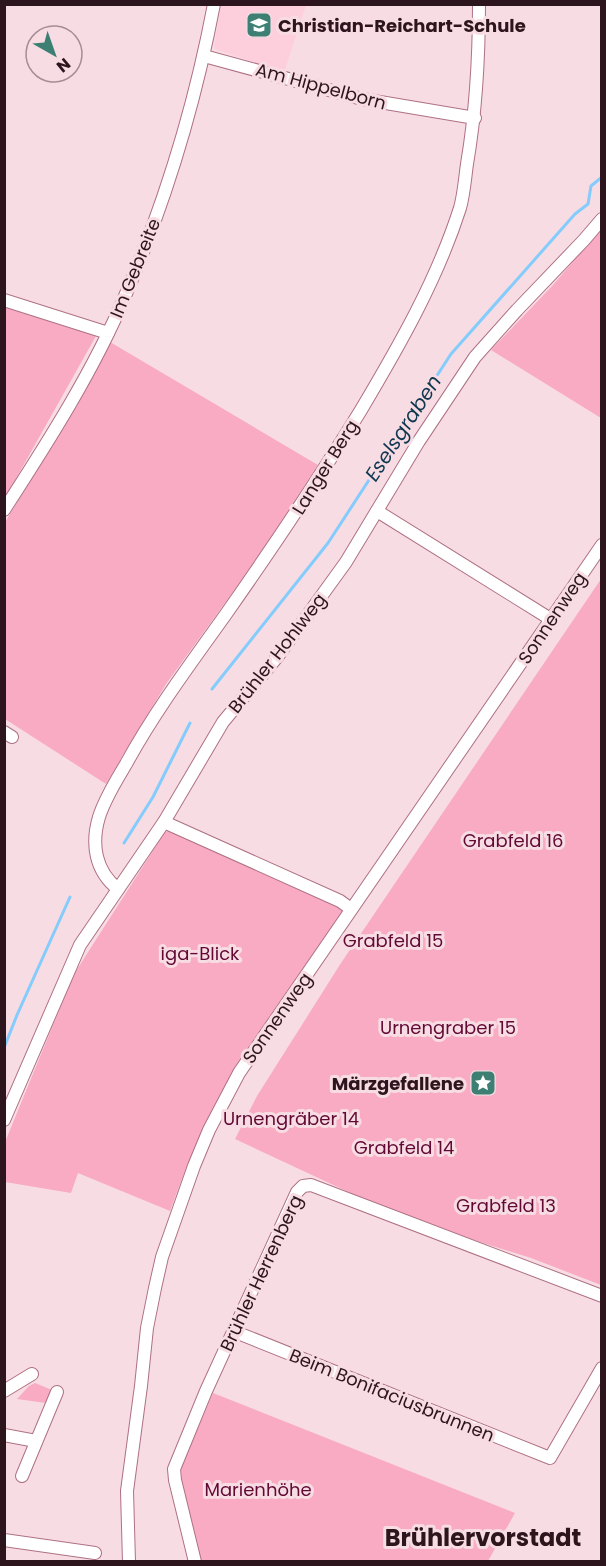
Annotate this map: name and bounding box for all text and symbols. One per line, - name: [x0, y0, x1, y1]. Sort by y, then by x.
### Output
- school or university icon: Christian-Reichart-Schule: [244, 10, 274, 40]
- place label: Christian-Reichart-Schule: [278, 13, 526, 38]
- north arrow: [24, 24, 84, 84]
- text: N: [51, 52, 75, 78]
- street label: Am Hippelborn: [253, 57, 389, 115]
- street label: Im Gebreite: [104, 215, 166, 321]
- water label: Eselsgraben: [358, 369, 448, 487]
- street label: Langer Berg: [286, 415, 364, 519]
- street label: Sonnenweg: [512, 567, 592, 669]
- street label: Brühler Hohlweg: [222, 588, 332, 718]
- park label: Grabfeld 16: [463, 828, 563, 853]
- park label: Grabfeld 15: [343, 928, 443, 953]
- park label: iga-Blick: [161, 941, 240, 966]
- street label: Sonnenweg: [236, 967, 318, 1069]
- park label: Urnengraber 15: [380, 1015, 516, 1040]
- place icon: Märzgefallene: [468, 1068, 498, 1098]
- place label: Märzgefallene: [332, 1071, 464, 1096]
- park label: Urnengräber 14: [223, 1106, 359, 1131]
- park label: Grabfeld 14: [354, 1135, 454, 1160]
- street label: Brühler Herrenberg: [214, 1191, 308, 1355]
- park label: Grabfeld 13: [456, 1193, 556, 1218]
- street label: Beim Bonifaciusbrunnen: [286, 1342, 498, 1448]
- park label: Marienhöhe: [204, 1477, 312, 1502]
- district label: Brühlervorstadt: [385, 1521, 581, 1554]

